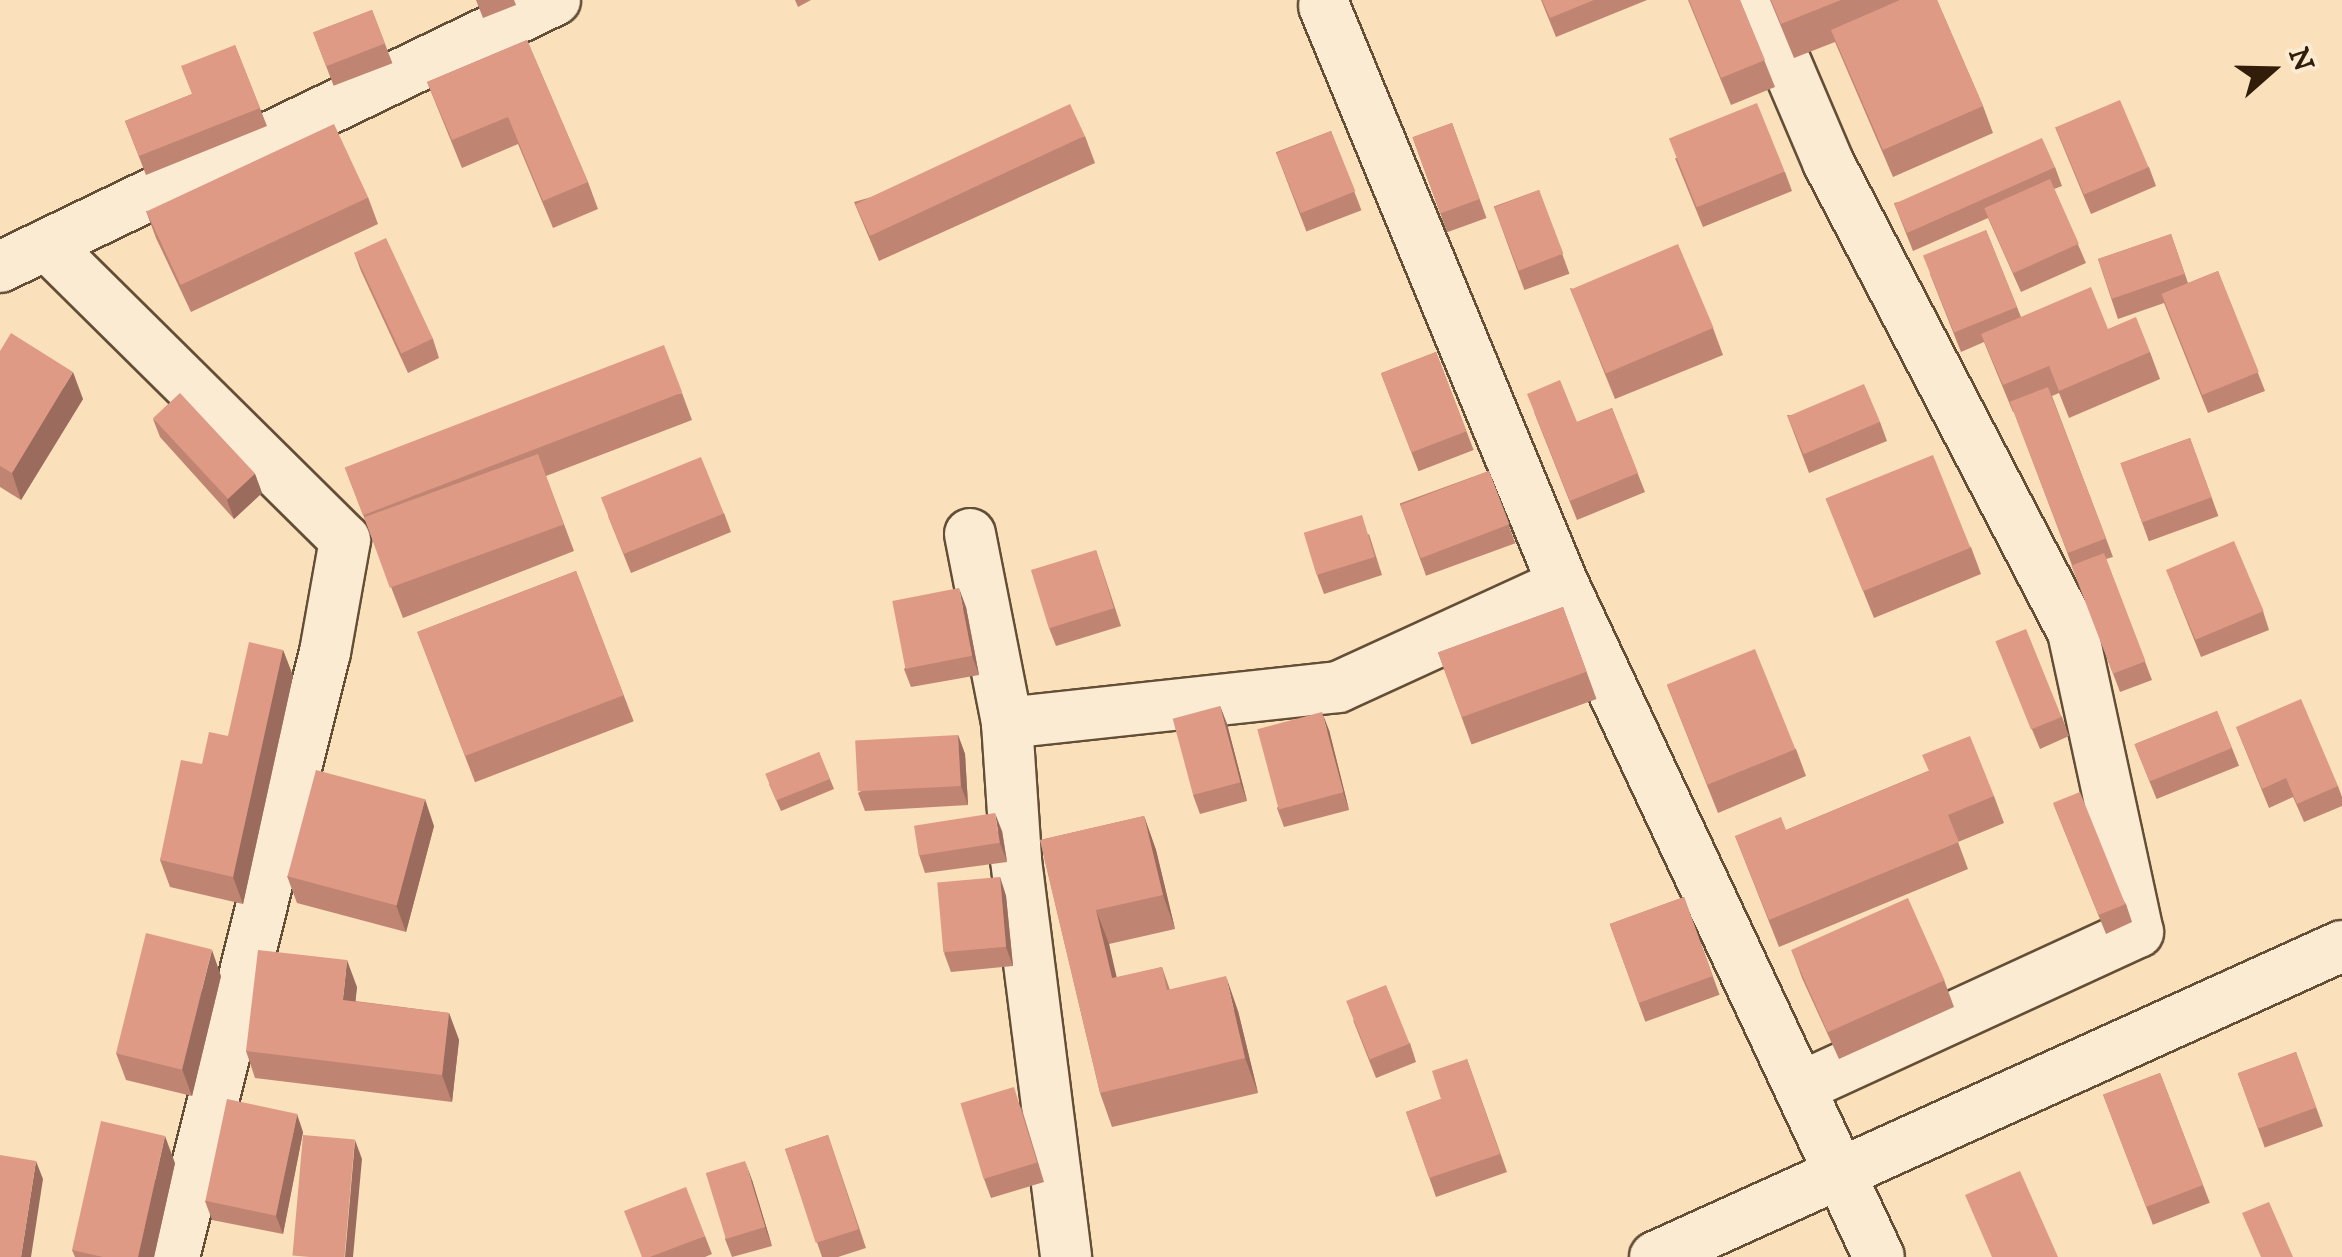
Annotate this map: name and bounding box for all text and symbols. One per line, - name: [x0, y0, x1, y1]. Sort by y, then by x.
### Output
- north arrow: [2222, 20, 2322, 120]
- text: N: [2280, 43, 2321, 76]

